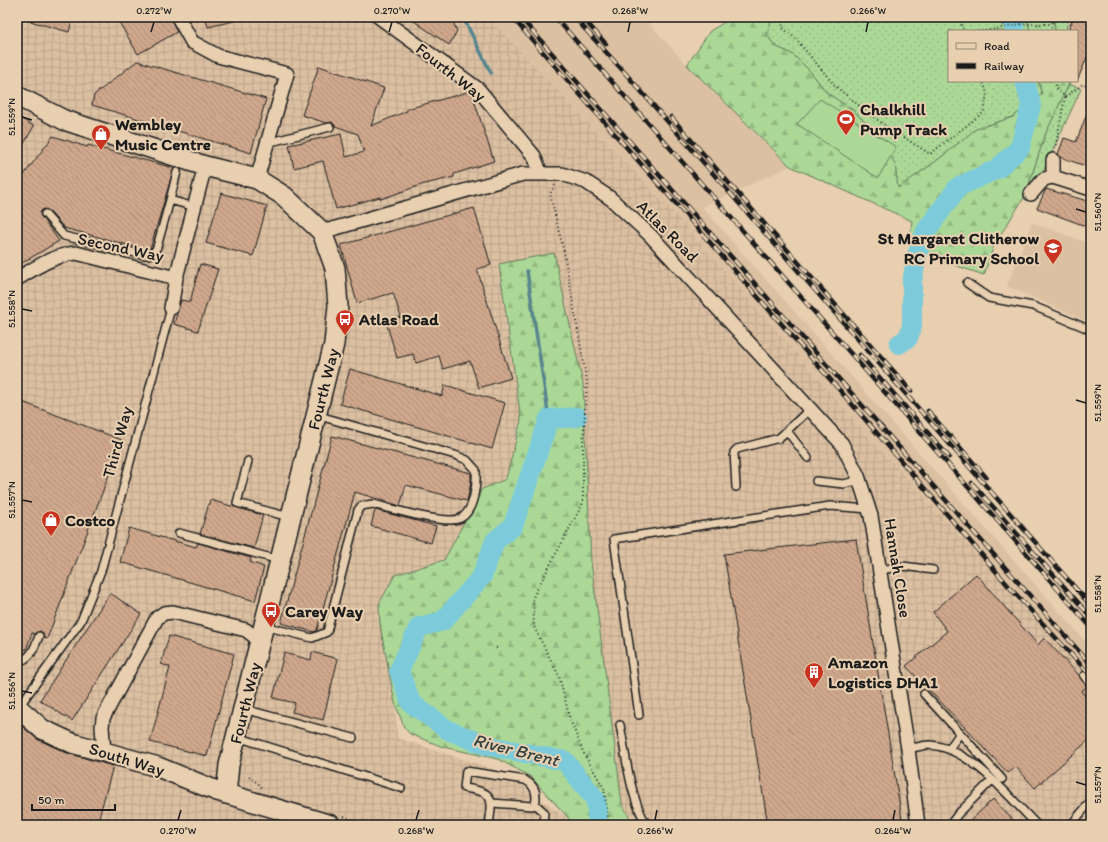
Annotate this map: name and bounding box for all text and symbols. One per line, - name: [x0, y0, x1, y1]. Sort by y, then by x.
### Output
- text: 0.272°W: [136, 4, 172, 17]
- text: 0.270°W: [374, 4, 411, 17]
- text: 0.268°W: [612, 4, 649, 17]
- text: 0.266°W: [850, 4, 886, 17]
- legend: [948, 30, 1078, 82]
- street label: Fourth Way: [412, 38, 490, 106]
- text: Road: [984, 39, 1010, 53]
- text: Railway: [984, 59, 1024, 73]
- text: 51.559°N: [5, 98, 18, 136]
- place label: Chalkhill Pump Track: [860, 99, 947, 140]
- sports icon: Chalkhill Pump Track: [835, 108, 857, 136]
- place label: Wembley Music Centre: [115, 114, 211, 154]
- shop icon: Wembley Music Centre: [90, 123, 112, 151]
- text: 51.560°N: [1091, 192, 1104, 231]
- street label: Atlas Road: [633, 196, 704, 267]
- street label: Second Way: [76, 228, 166, 266]
- place label: St Margaret Clitherow RC Primary School: [878, 228, 1039, 269]
- school or university icon: St Margaret Clitherow RC Primary School: [1042, 237, 1064, 265]
- text: 51.558°N: [5, 290, 18, 328]
- bus stop icon: Atlas Road: [334, 308, 356, 336]
- place label: Atlas Road: [358, 309, 439, 329]
- street label: Fourth Way: [303, 346, 343, 432]
- text: 51.559°N: [1091, 384, 1104, 422]
- street label: Third Way: [98, 404, 136, 480]
- text: 51.557°N: [5, 481, 18, 519]
- shop icon: Costco: [40, 509, 62, 537]
- place label: Costco: [65, 510, 116, 530]
- street label: Hannah Close: [880, 517, 916, 619]
- text: 51.558°N: [1091, 575, 1104, 613]
- bus stop icon: Carey Way: [260, 600, 282, 628]
- place label: Carey Way: [285, 601, 364, 622]
- place label: Amazon Logistics DHA1: [827, 652, 938, 693]
- street label: Fourth Way: [225, 660, 265, 746]
- building icon: Amazon Logistics DHA1: [803, 661, 825, 689]
- text: 51.556°N: [5, 672, 18, 710]
- water label: River Brent: [471, 729, 563, 772]
- street label: South Way: [87, 738, 167, 780]
- text: 51.557°N: [1091, 766, 1104, 804]
- scale bar: [32, 786, 115, 812]
- text: 50 m: [38, 793, 64, 807]
- text: 0.270°W: [160, 824, 197, 837]
- text: 0.268°W: [398, 824, 435, 837]
- text: 0.266°W: [637, 824, 673, 837]
- text: 0.264°W: [875, 824, 912, 837]

